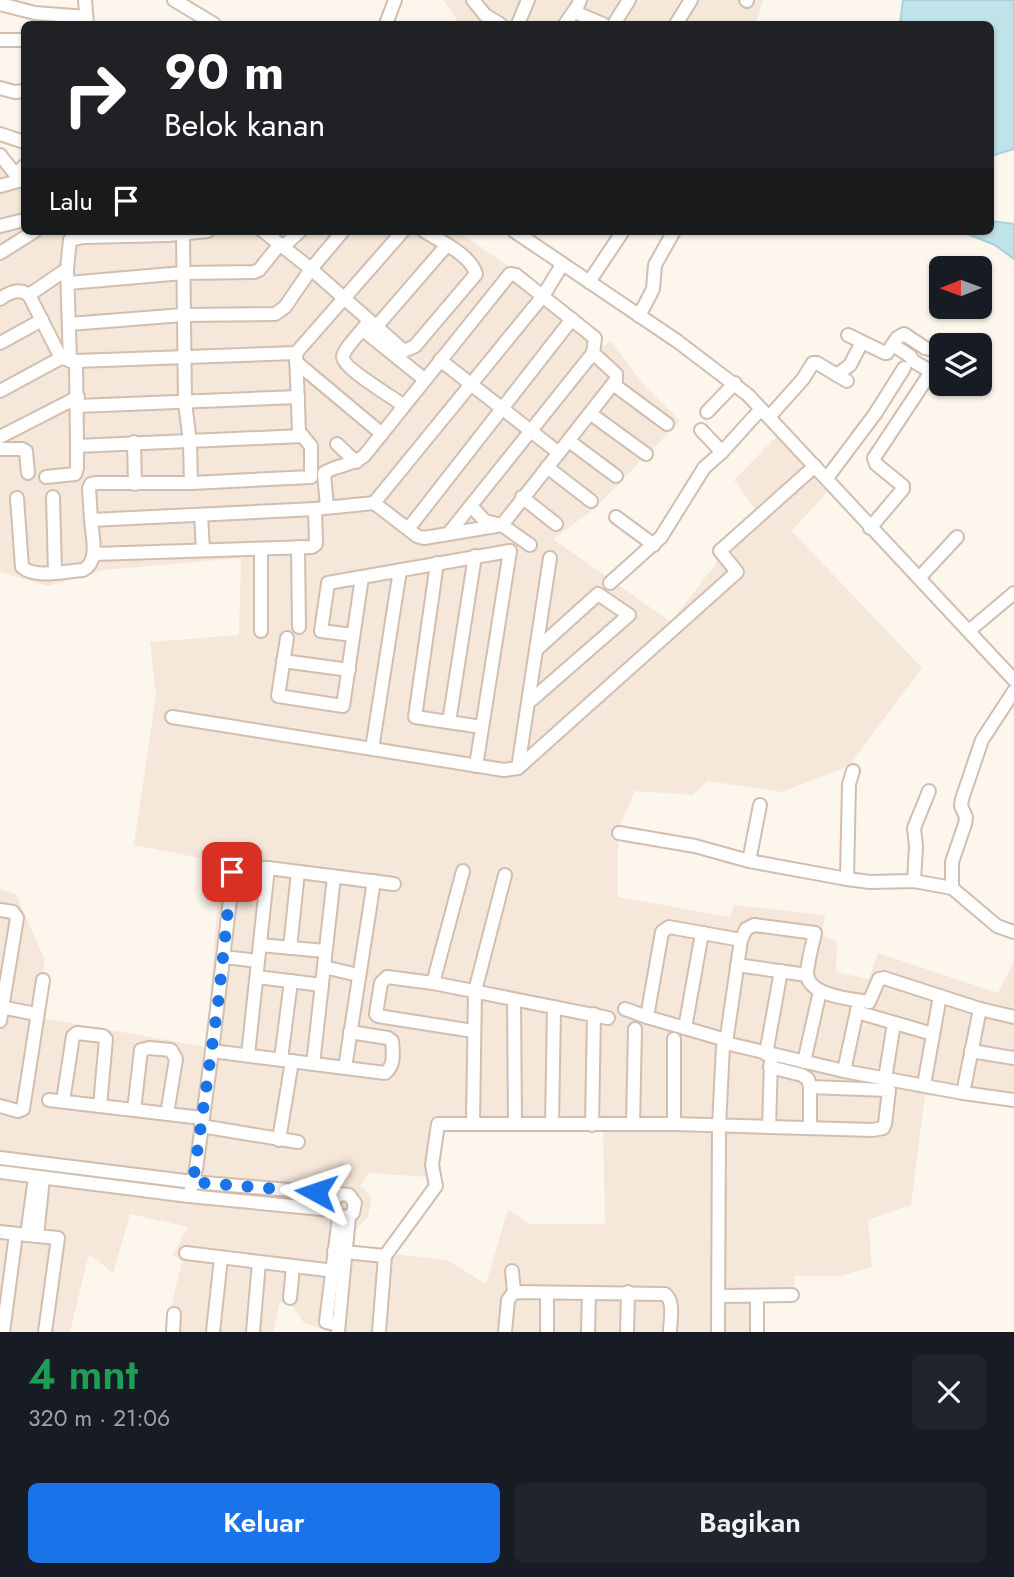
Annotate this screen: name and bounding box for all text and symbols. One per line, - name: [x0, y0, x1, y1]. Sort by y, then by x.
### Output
- text: 90 m: [164, 37, 284, 107]
- icon: right: [49, 49, 140, 140]
- text: Belok kanan: [164, 102, 325, 148]
- text: Lalu: [49, 182, 93, 220]
- icon: arrive: [107, 182, 145, 220]
- north arrow: [929, 256, 992, 318]
- map controls: [929, 256, 992, 396]
- button: layers: [929, 333, 992, 396]
- pin: [202, 842, 262, 902]
- icon: arrive: [213, 853, 251, 891]
- position arrow: [279, 1155, 353, 1229]
- text: 4 mnt: [28, 1344, 138, 1405]
- button: close: [912, 1355, 986, 1429]
- text: 320 m · 21:06: [28, 1401, 170, 1435]
- button: Keluar: [28, 1483, 500, 1563]
- button: Bagikan: [514, 1483, 986, 1563]

